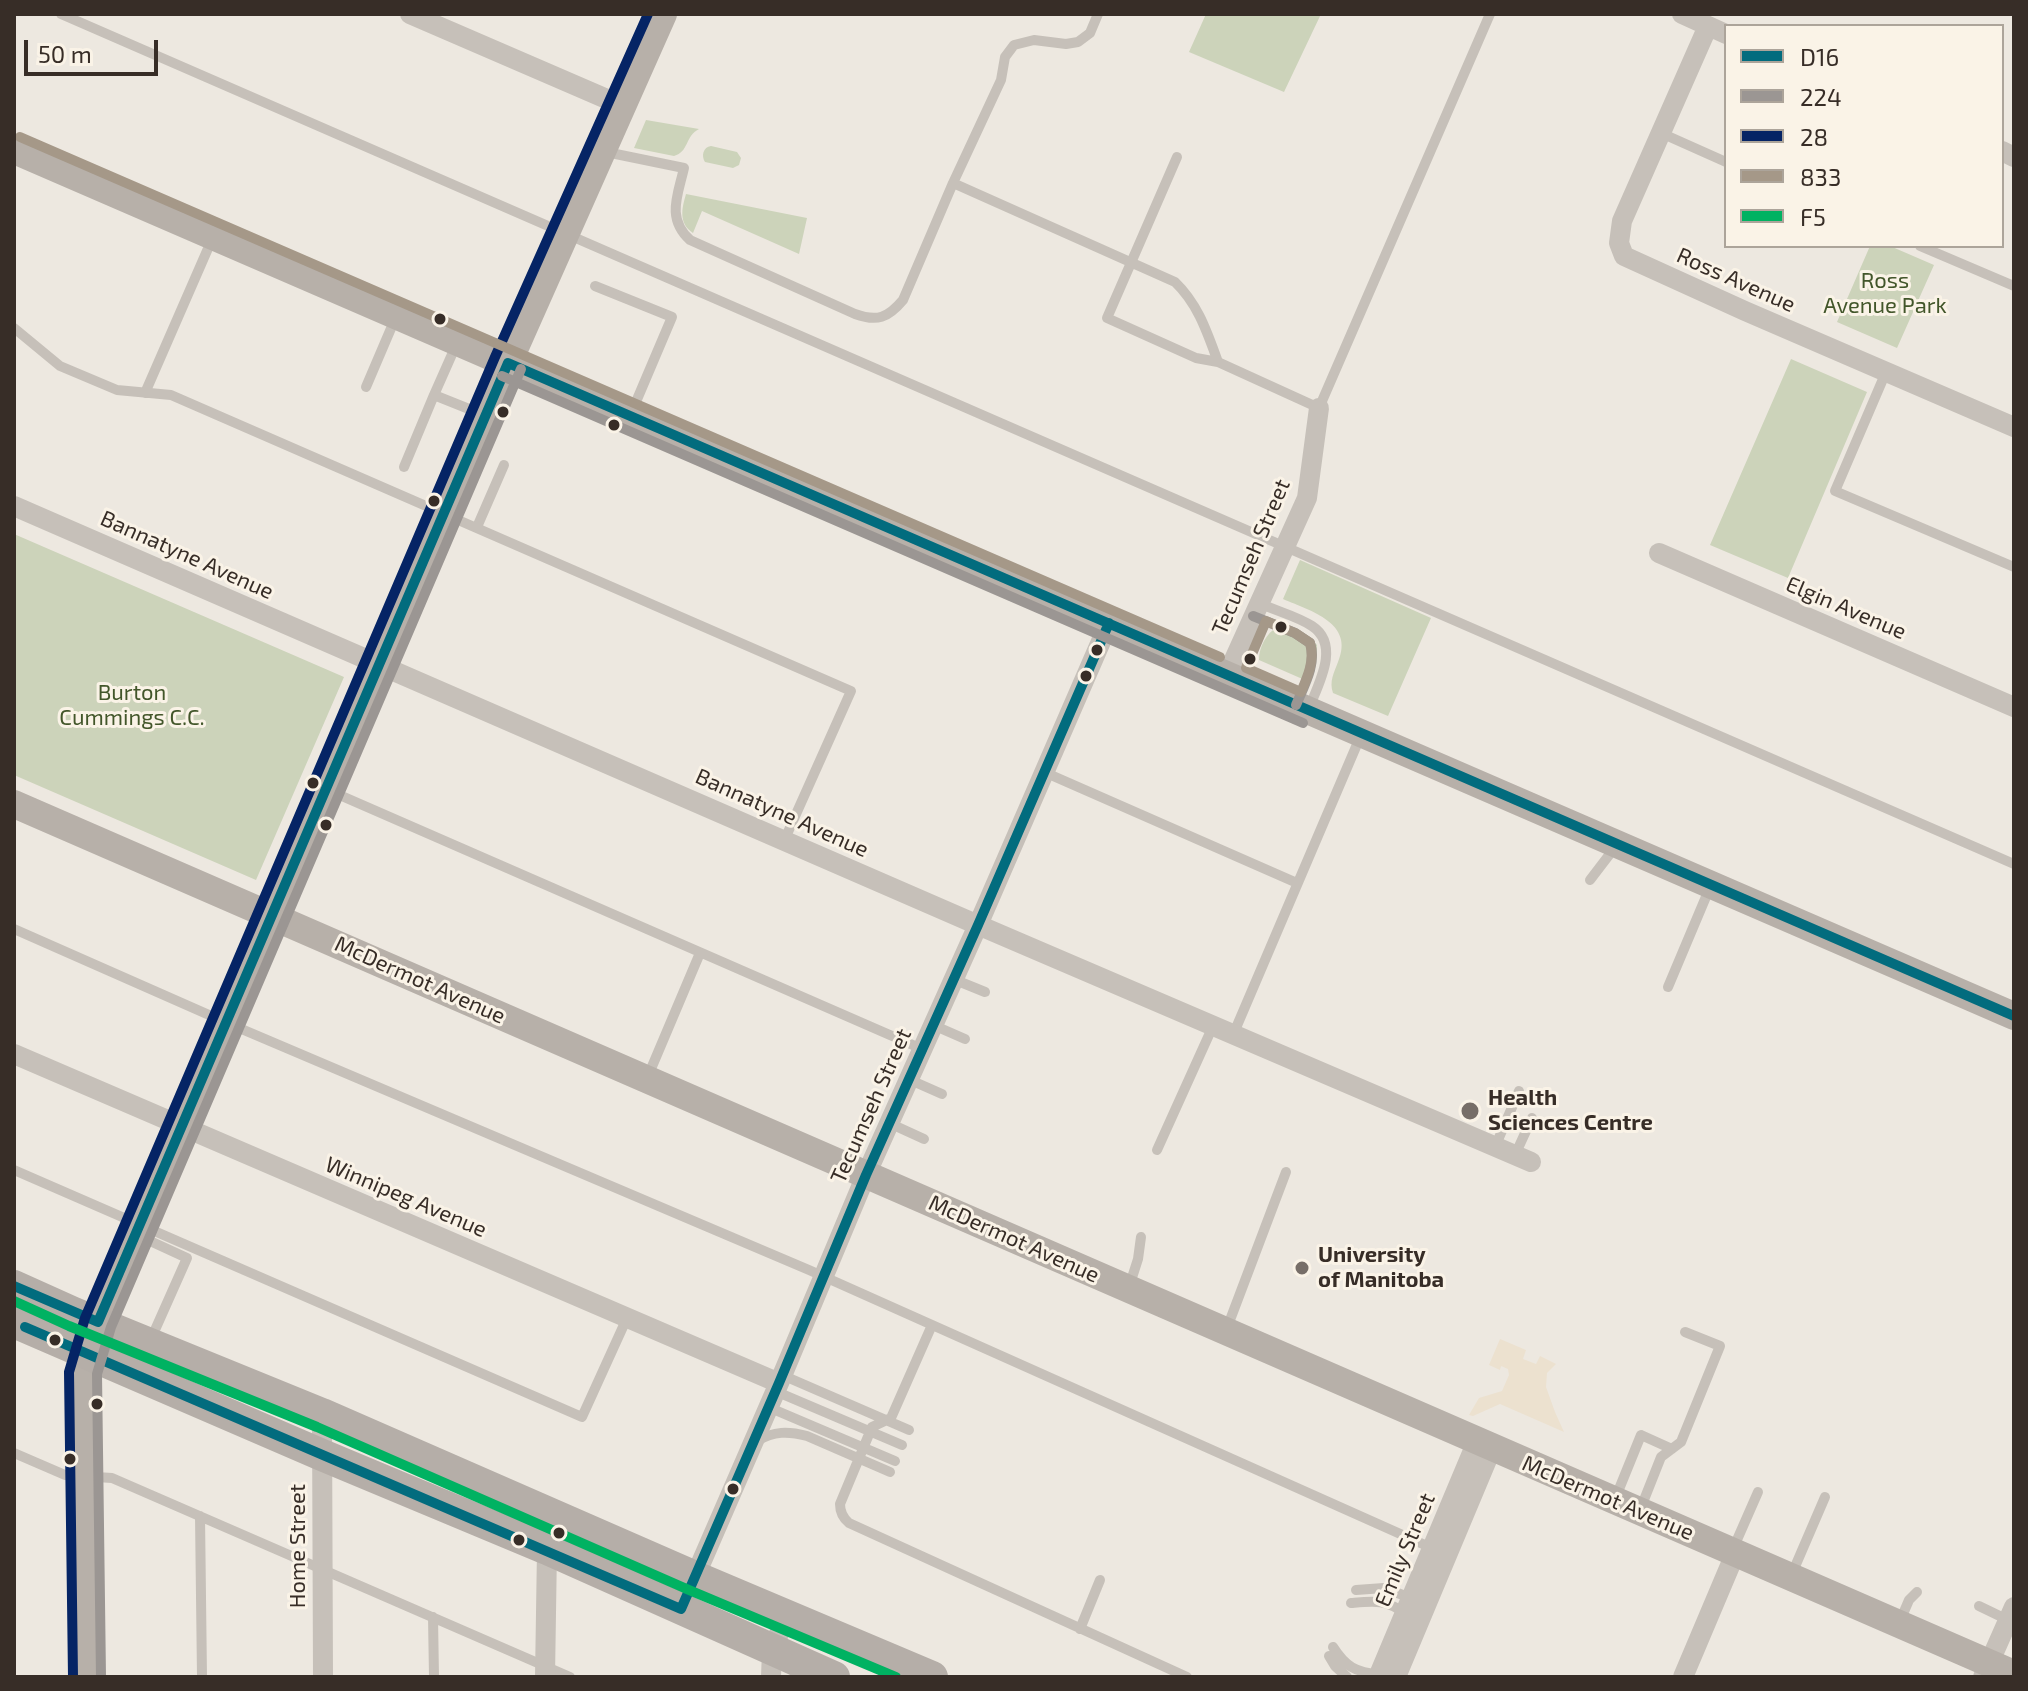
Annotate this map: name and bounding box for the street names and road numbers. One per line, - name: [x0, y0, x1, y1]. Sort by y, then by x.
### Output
- street label: Ross Avenue: [1673, 242, 1799, 318]
- street label: Tecumseh Street: [1206, 475, 1296, 639]
- street label: Bannatyne Avenue: [96, 505, 278, 605]
- street label: Elgin Avenue: [1782, 571, 1910, 645]
- street label: Bannatyne Avenue: [691, 763, 873, 863]
- street label: McDermot Avenue: [331, 931, 509, 1029]
- street label: Tecumseh Street: [825, 1025, 917, 1187]
- street label: Winnipeg Avenue: [321, 1151, 491, 1243]
- street label: McDermot Avenue: [925, 1190, 1103, 1288]
- street label: McDermot Avenue: [1518, 1450, 1698, 1546]
- street label: Home Street: [285, 1484, 311, 1608]
- street label: Emily Street: [1369, 1489, 1441, 1611]

